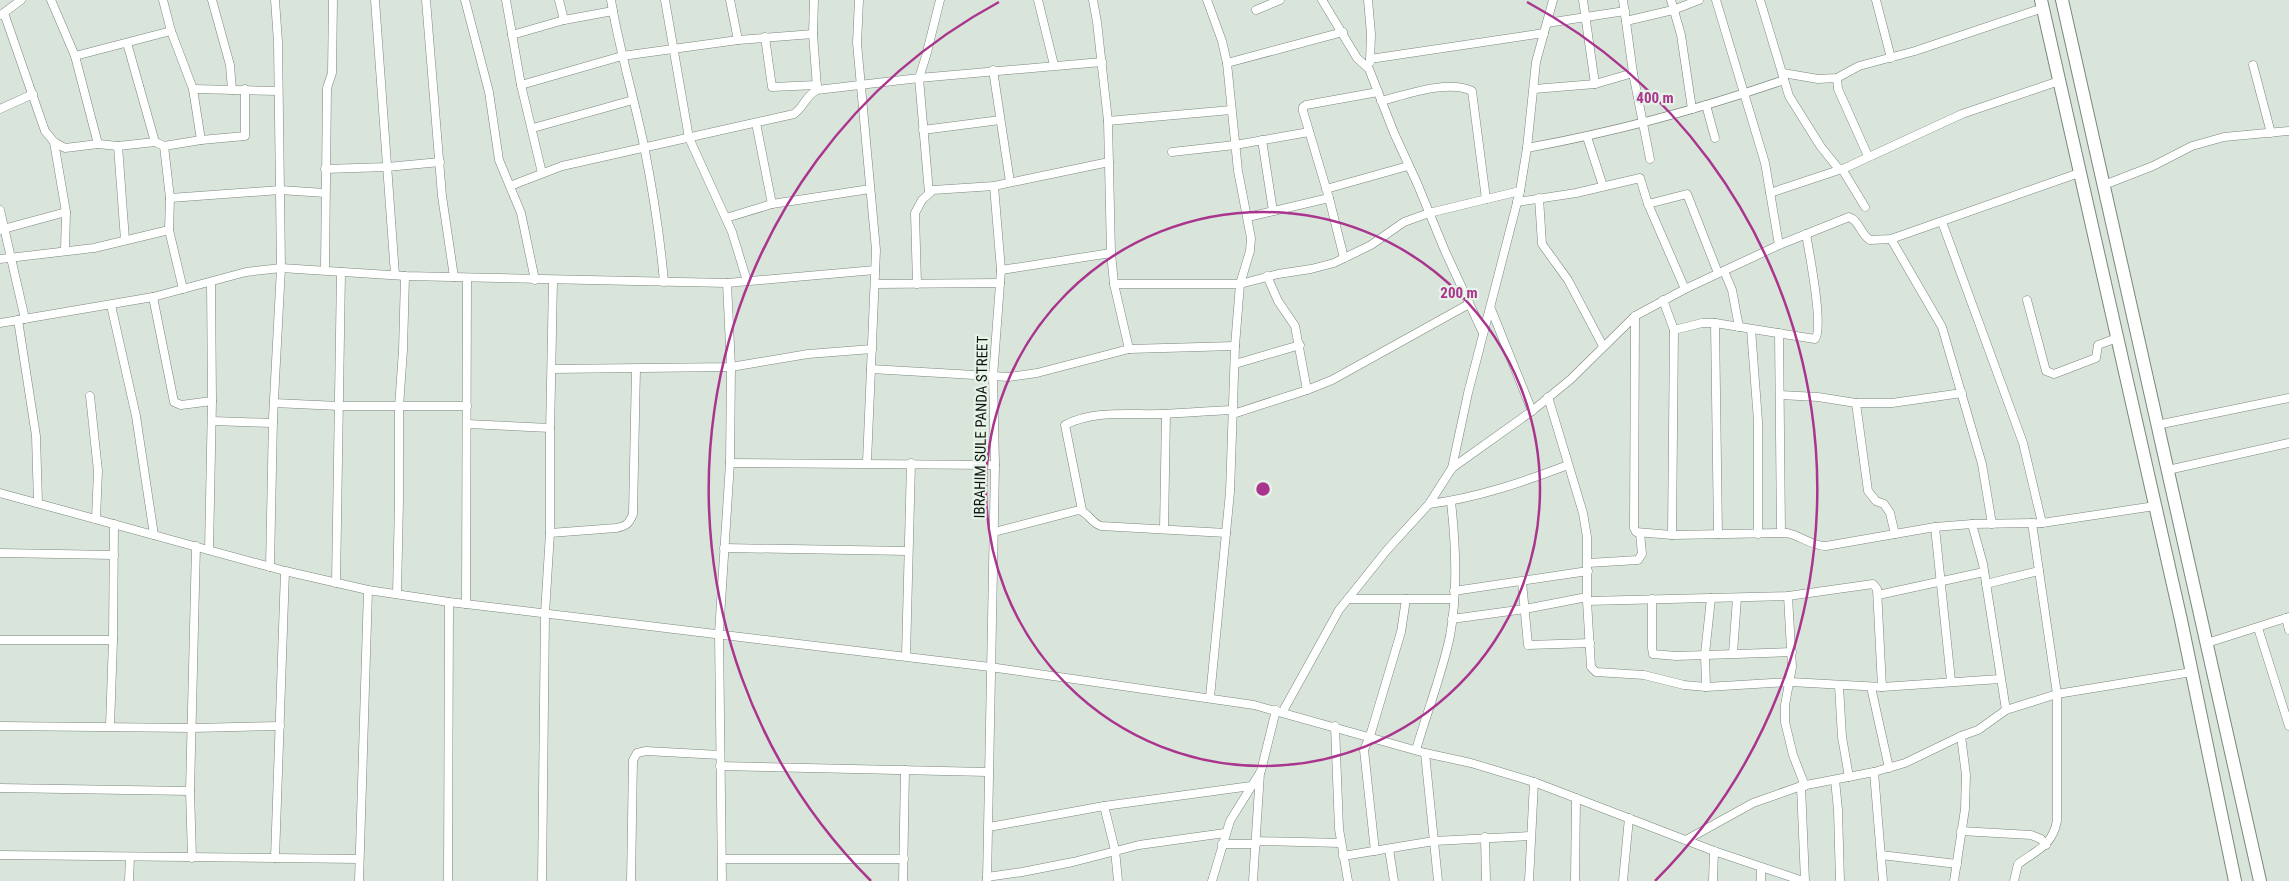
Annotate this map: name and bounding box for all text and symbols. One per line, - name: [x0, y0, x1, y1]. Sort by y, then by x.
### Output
- text: 400 m: [1636, 89, 1674, 107]
- text: 200 m: [1440, 284, 1478, 302]
- street label: IBRAHIM SULE PANDA STREET: [970, 335, 992, 519]
- centre of rings: [1254, 480, 1272, 498]

